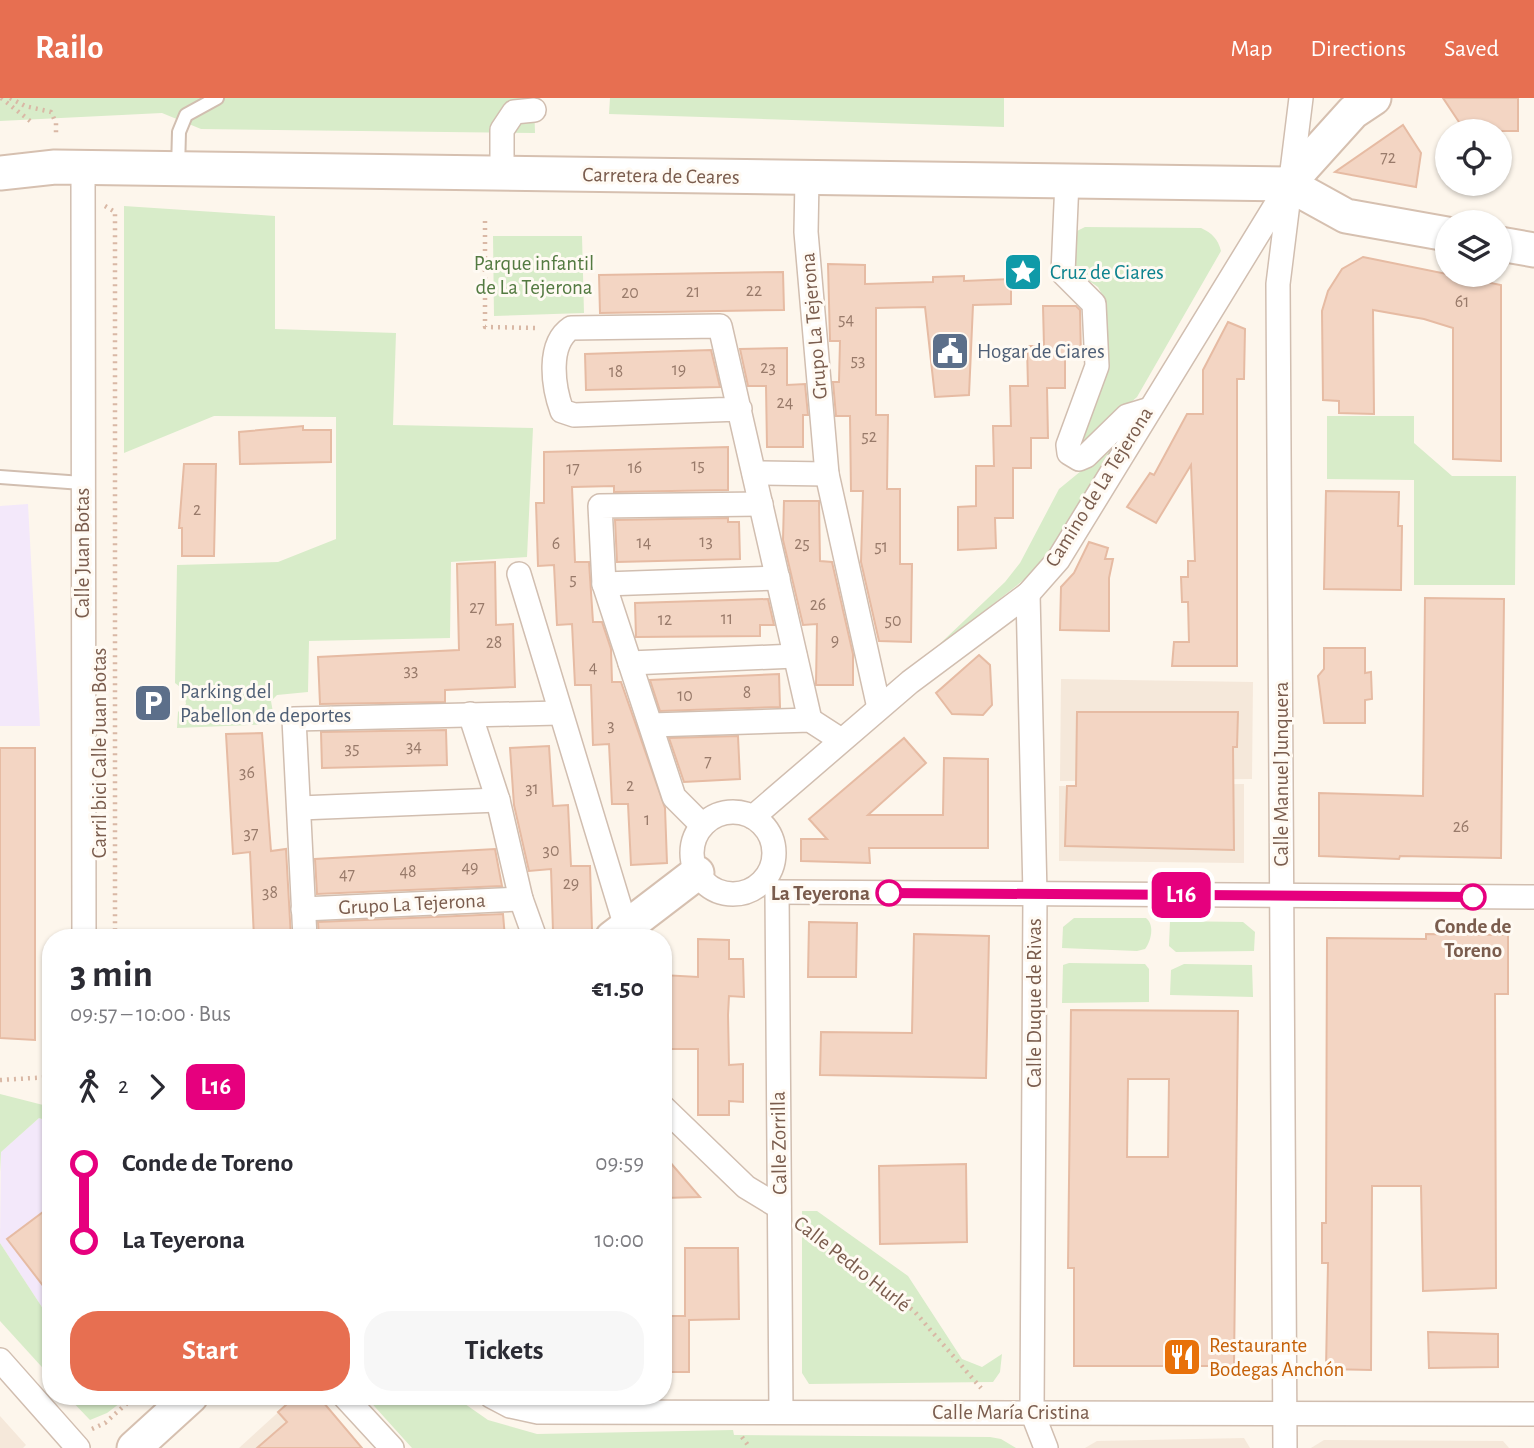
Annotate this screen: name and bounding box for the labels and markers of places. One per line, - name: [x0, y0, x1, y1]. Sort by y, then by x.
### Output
- place icon: Cruz de Ciares: [1002, 251, 1044, 293]
- place label: Cruz de Ciares: [1050, 262, 1164, 283]
- public building icon: Hogar de Ciares: [929, 330, 971, 372]
- place label: Hogar de Ciares: [977, 341, 1105, 362]
- place label: Parking del Pabellon de deportes: [180, 681, 351, 726]
- parking icon: Parking del Pabellon de deportes: [132, 682, 174, 724]
- marker: La Teyerona: [876, 880, 902, 906]
- place label: La Teyerona: [771, 883, 870, 904]
- marker: Conde de Toreno: [1460, 884, 1486, 910]
- place label: Conde de Toreno: [1435, 916, 1512, 961]
- place label: Restaurante Bodegas Anchón: [1209, 1335, 1344, 1380]
- restaurant icon: Restaurante Bodegas Anchón: [1161, 1336, 1203, 1378]

